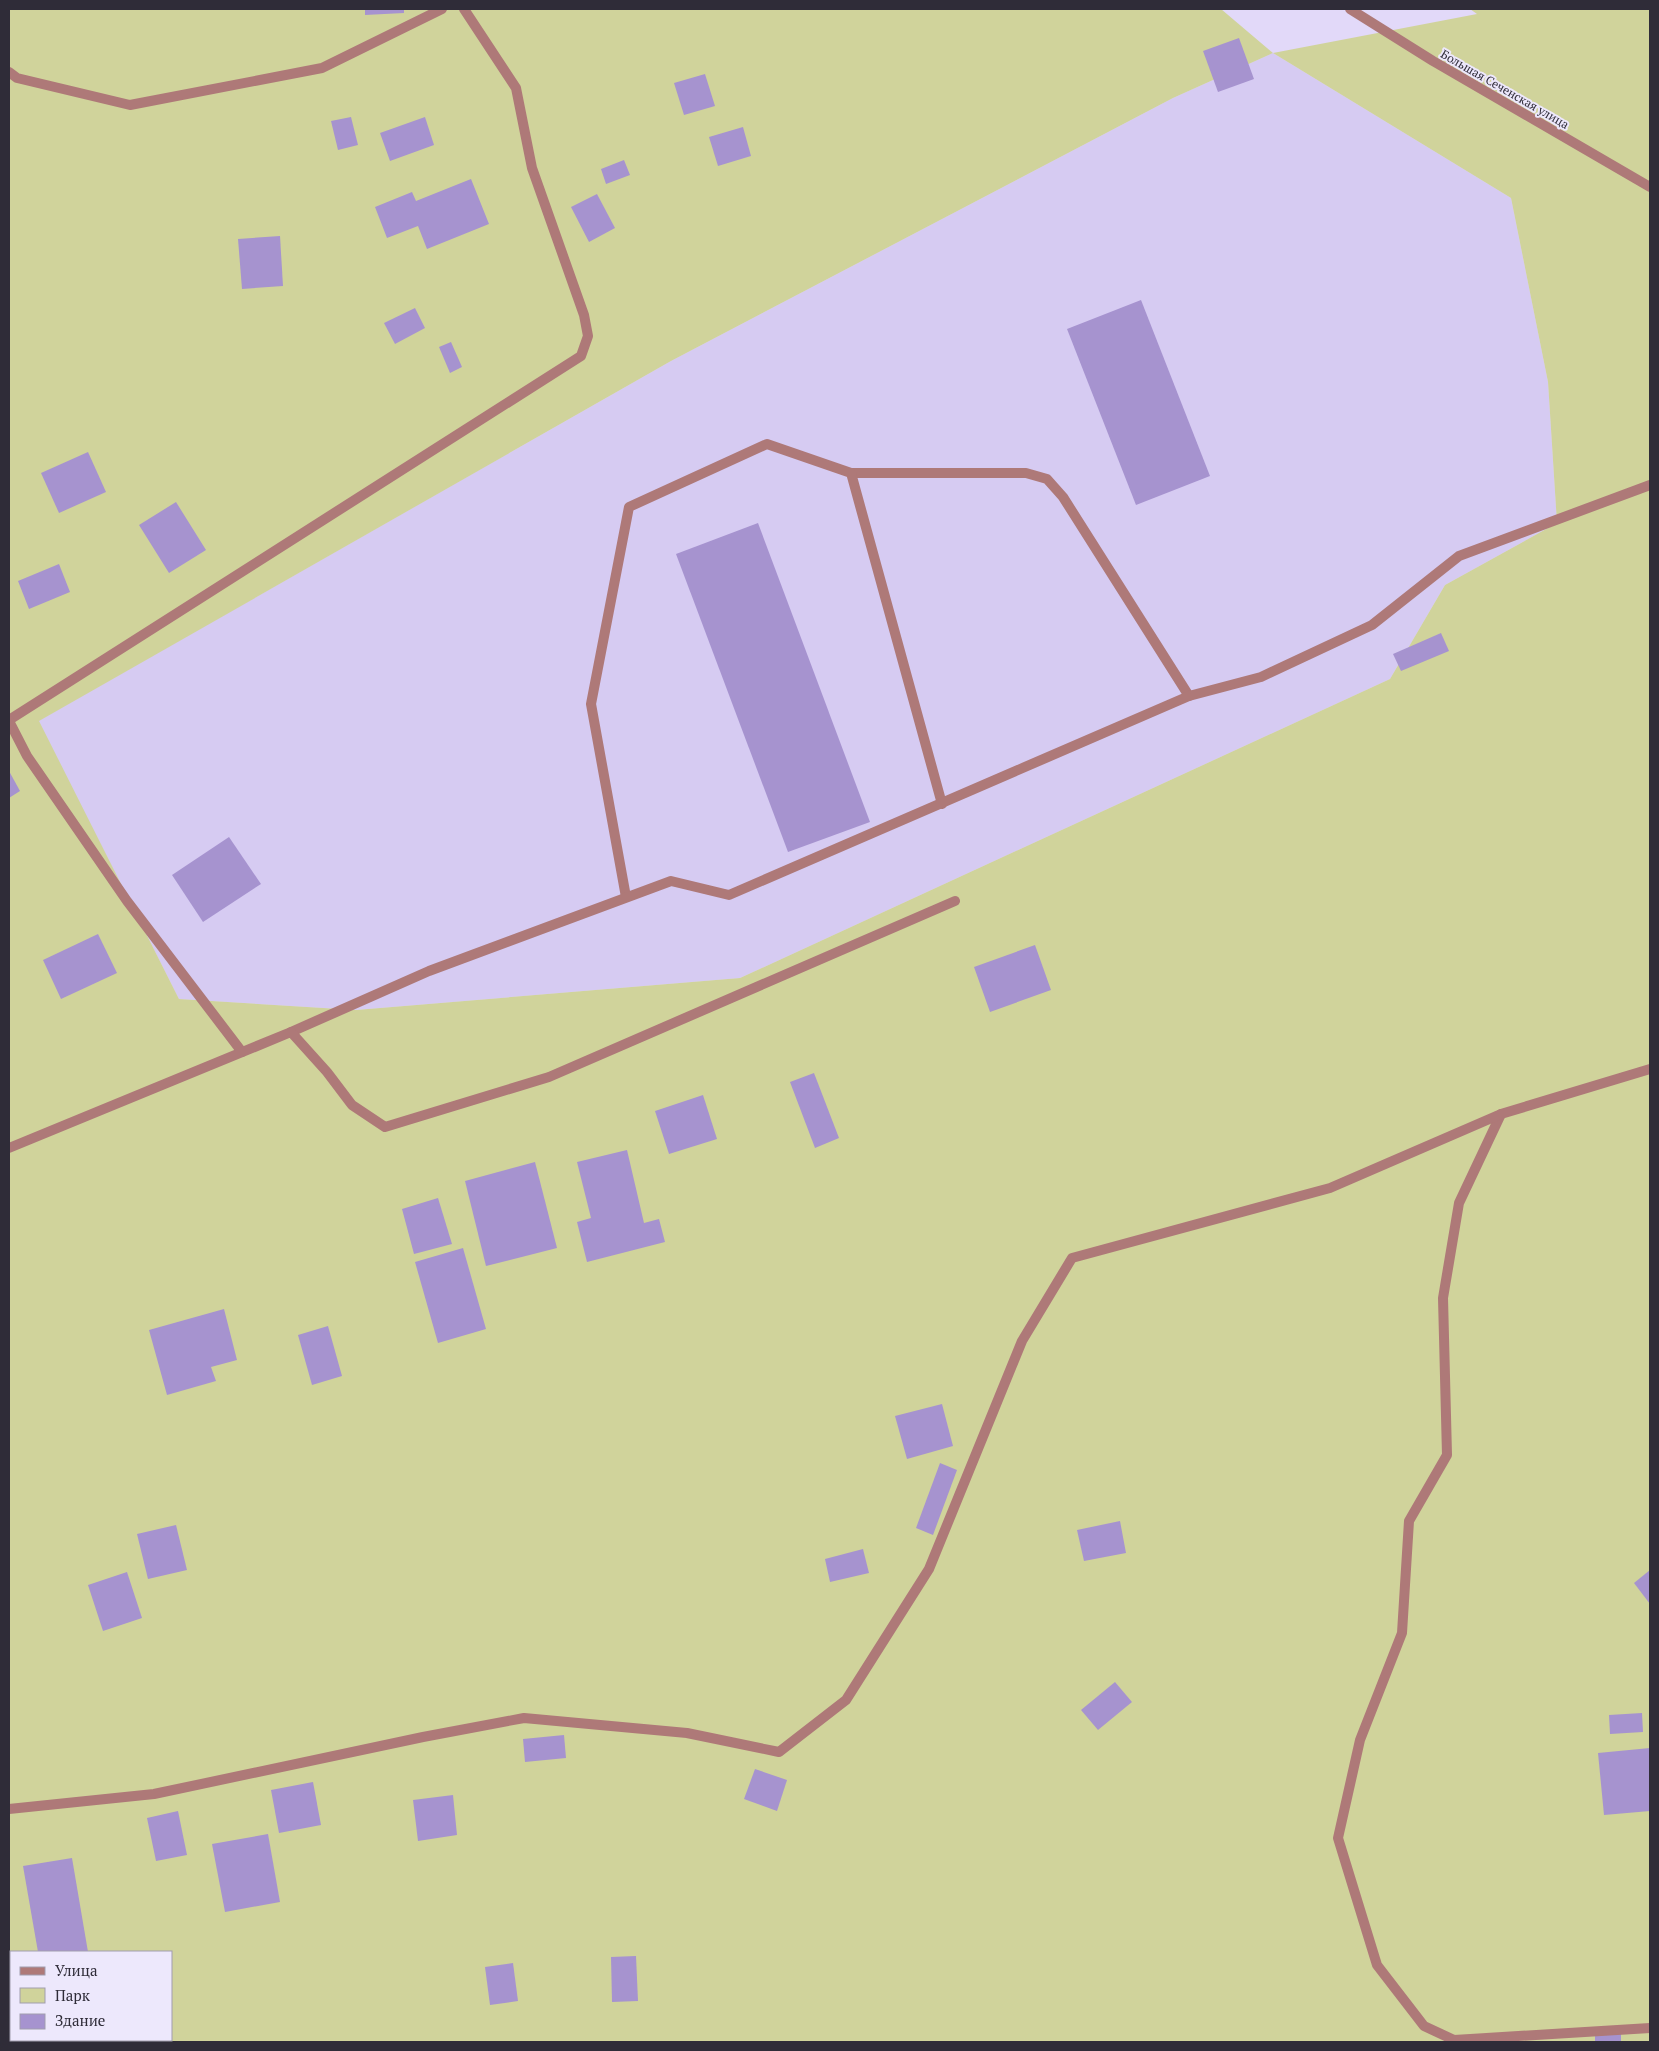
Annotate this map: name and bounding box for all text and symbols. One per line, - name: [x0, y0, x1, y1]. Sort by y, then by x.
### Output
- street label: Большая Сеченская улица: [1438, 46, 1572, 132]
- legend: [10, 1951, 172, 2041]
- text: Улица: [55, 1960, 98, 1980]
- text: Парк: [55, 1985, 91, 2005]
- text: Здание: [55, 2010, 105, 2030]

